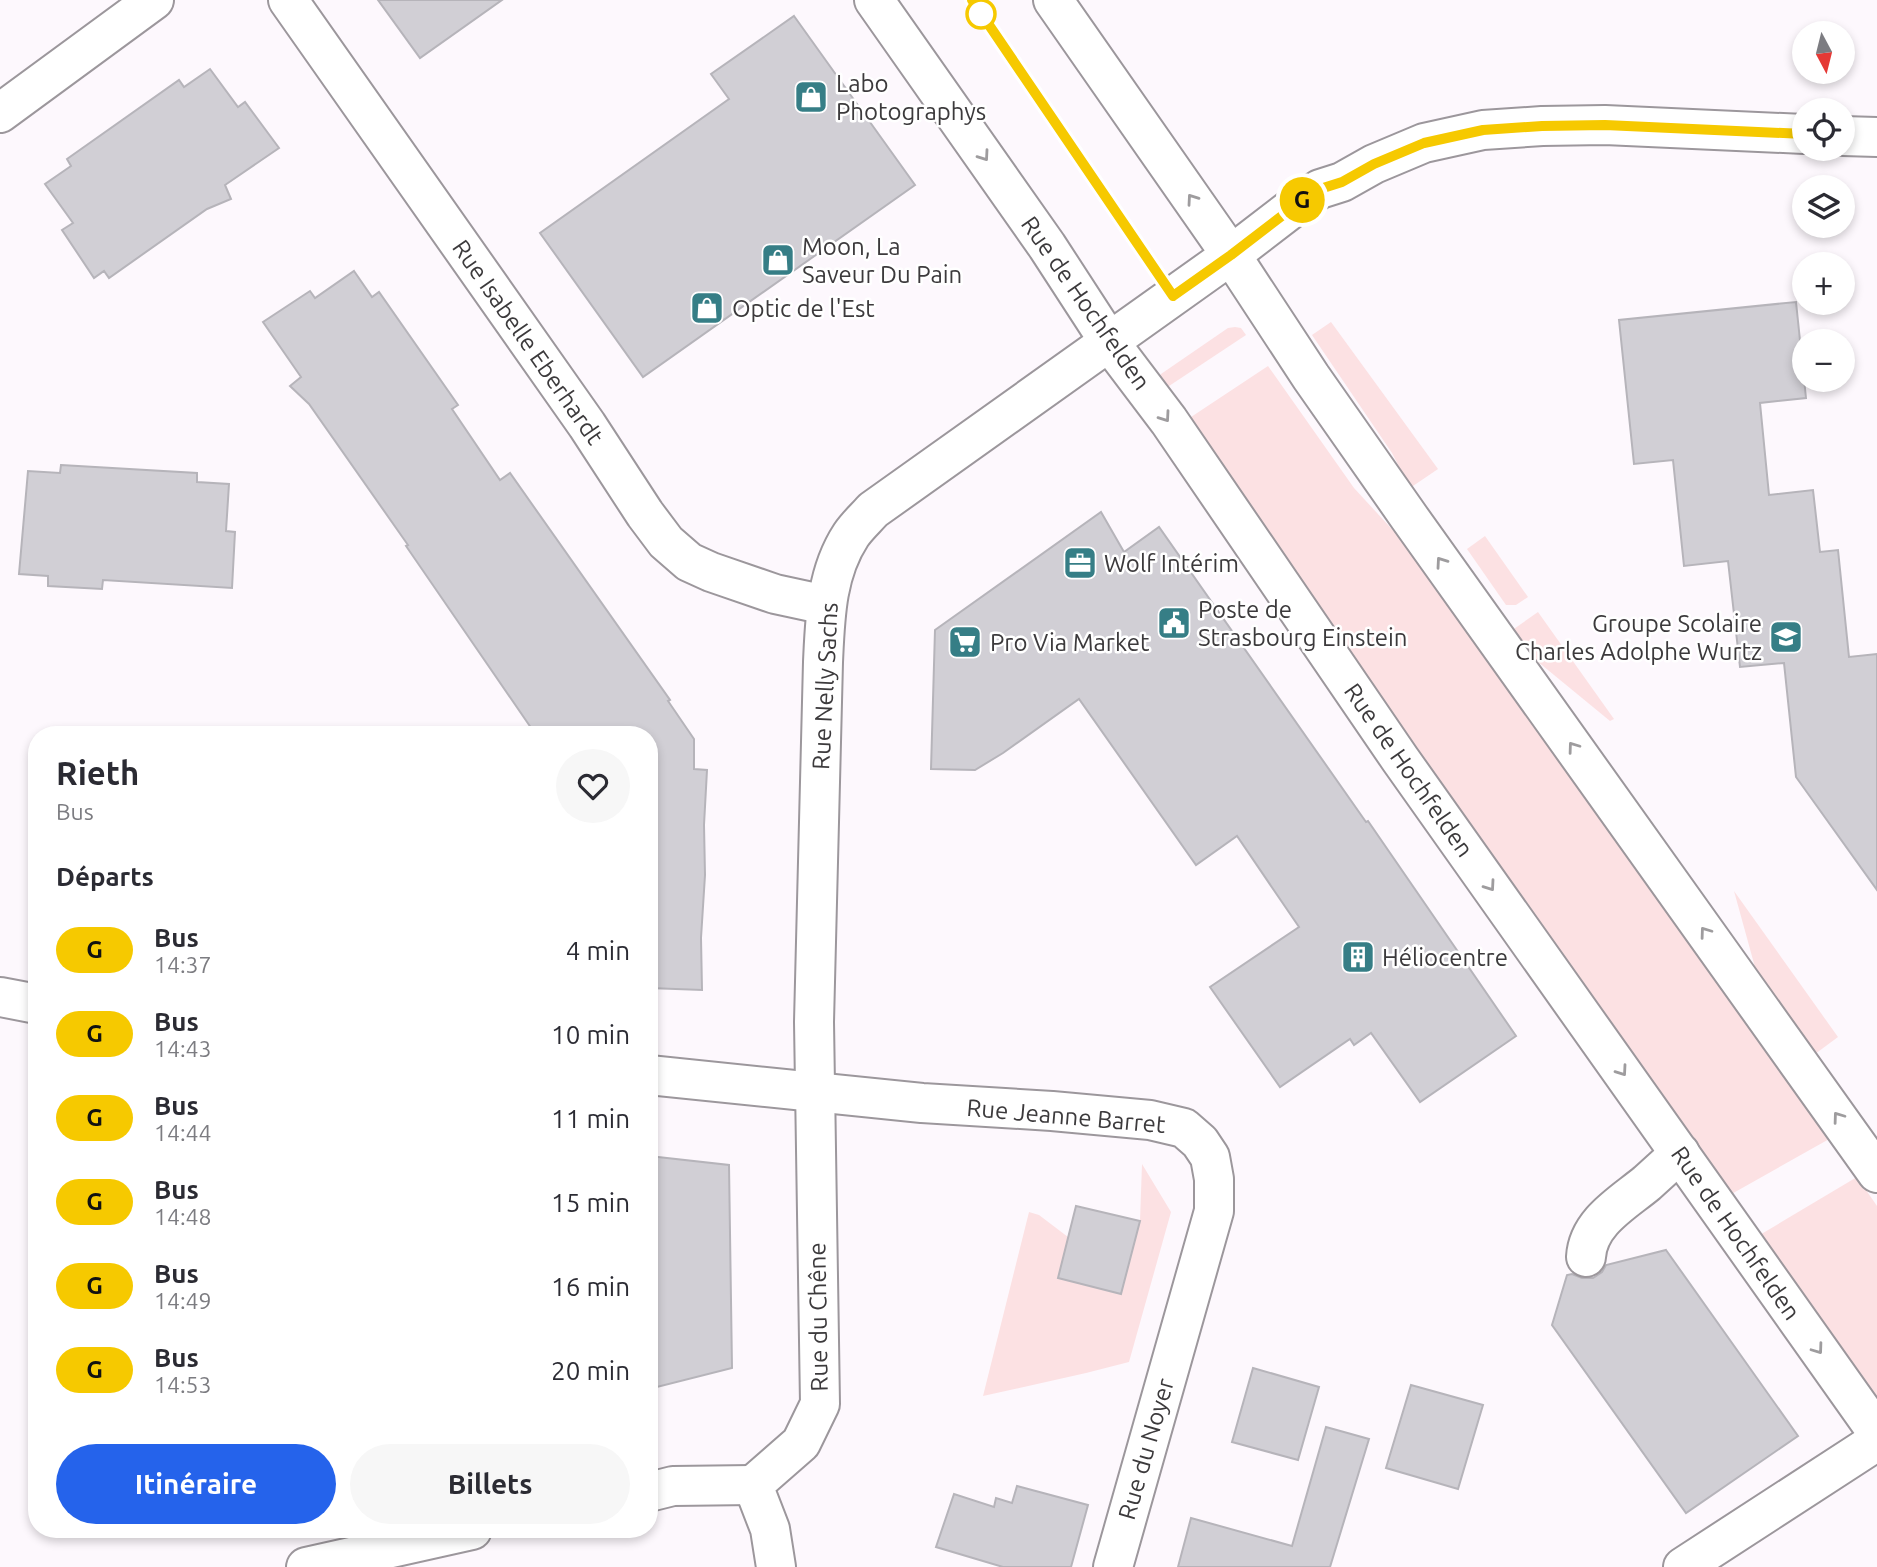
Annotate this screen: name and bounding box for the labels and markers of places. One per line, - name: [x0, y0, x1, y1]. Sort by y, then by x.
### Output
- unlabelled marker: [966, 0, 996, 29]
- place label: Labo Photographys: [836, 70, 986, 125]
- shop icon: Labo Photographys: [792, 78, 830, 116]
- place label: Moon, La Saveur Du Pain: [802, 233, 962, 288]
- shop icon: Moon, La Saveur Du Pain: [759, 241, 797, 279]
- shop icon: Optic de l'Est: [688, 289, 726, 327]
- place label: Optic de l'Est: [732, 295, 875, 322]
- office icon: Wolf Intérim: [1061, 544, 1099, 582]
- place label: Wolf Intérim: [1104, 550, 1239, 577]
- place label: Poste de Strasbourg Einstein: [1198, 596, 1408, 651]
- public building icon: Poste de Strasbourg Einstein: [1155, 604, 1193, 642]
- place label: Groupe Scolaire Charles Adolphe Wurtz: [1515, 610, 1762, 665]
- school or university icon: Groupe Scolaire Charles Adolphe Wurtz: [1767, 618, 1805, 656]
- supermarket icon: Pro Via Market: [946, 623, 984, 661]
- place label: Pro Via Market: [990, 629, 1150, 656]
- building icon: Héliocentre: [1339, 938, 1377, 976]
- place label: Héliocentre: [1382, 944, 1508, 971]

